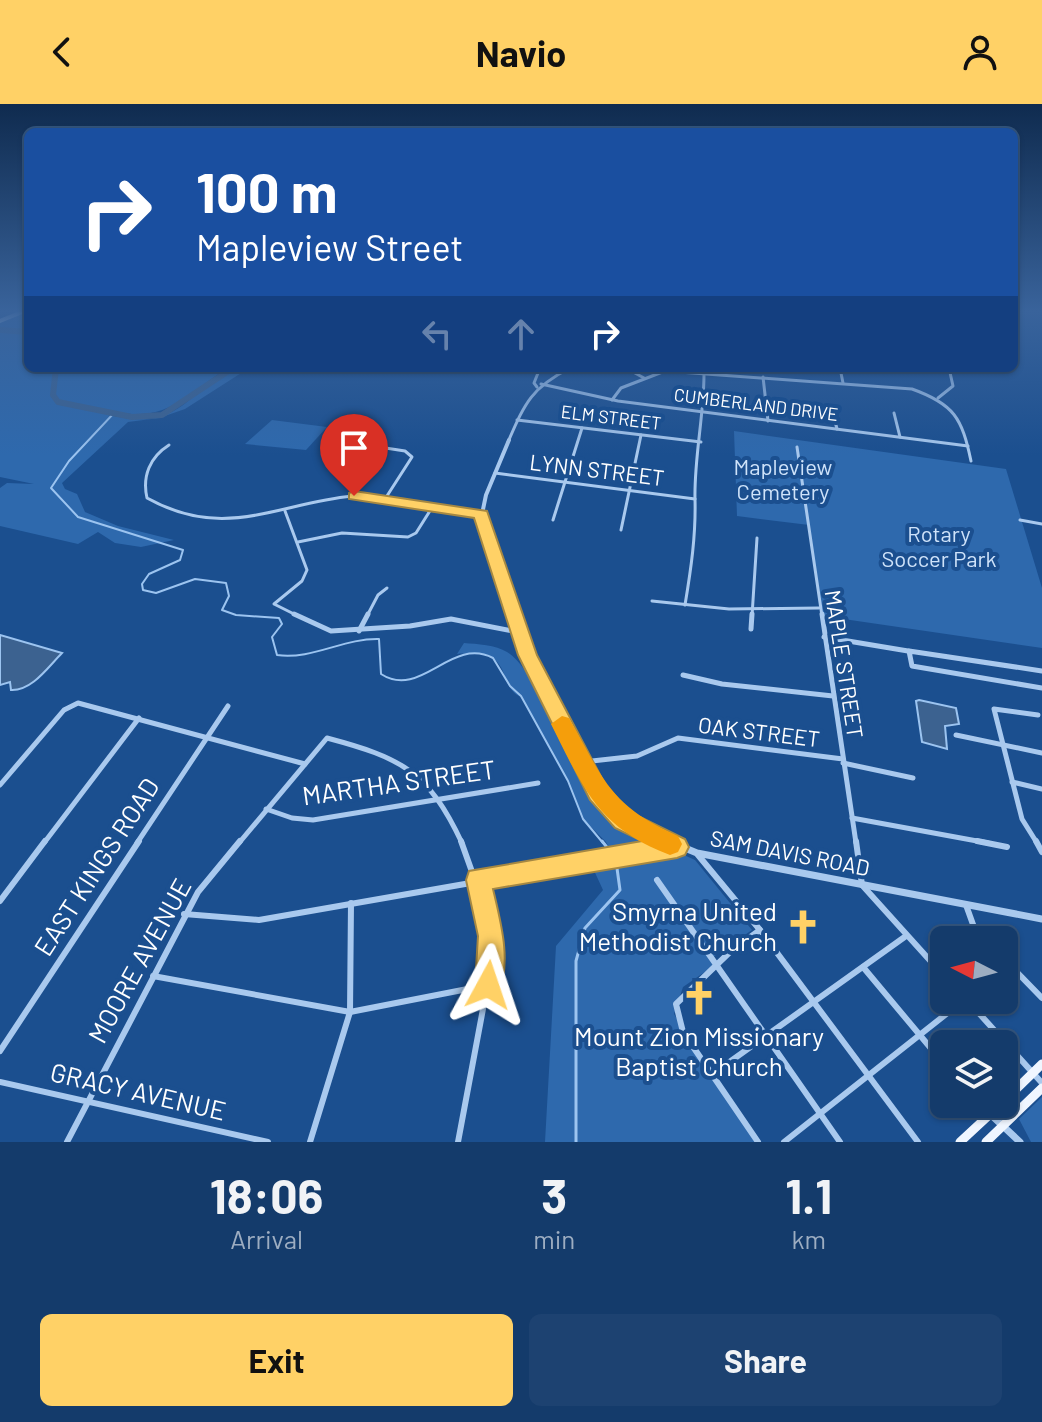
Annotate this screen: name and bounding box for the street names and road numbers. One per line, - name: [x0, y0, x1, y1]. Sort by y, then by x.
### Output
- street label: CUMBERLAND DRIVE: [673, 383, 839, 425]
- street label: ELM STREET: [560, 400, 663, 434]
- street label: LYNN STREET: [528, 448, 666, 490]
- street label: MAPLE STREET: [820, 588, 870, 740]
- street label: OAK STREET: [697, 711, 821, 751]
- street label: MARTHA STREET: [300, 753, 497, 810]
- street label: EAST KINGS ROAD: [27, 772, 165, 961]
- street label: SAM DAVIS ROAD: [708, 824, 872, 880]
- street label: MOORE AVENUE: [81, 873, 197, 1048]
- street label: GRACY AVENUE: [48, 1055, 229, 1126]

